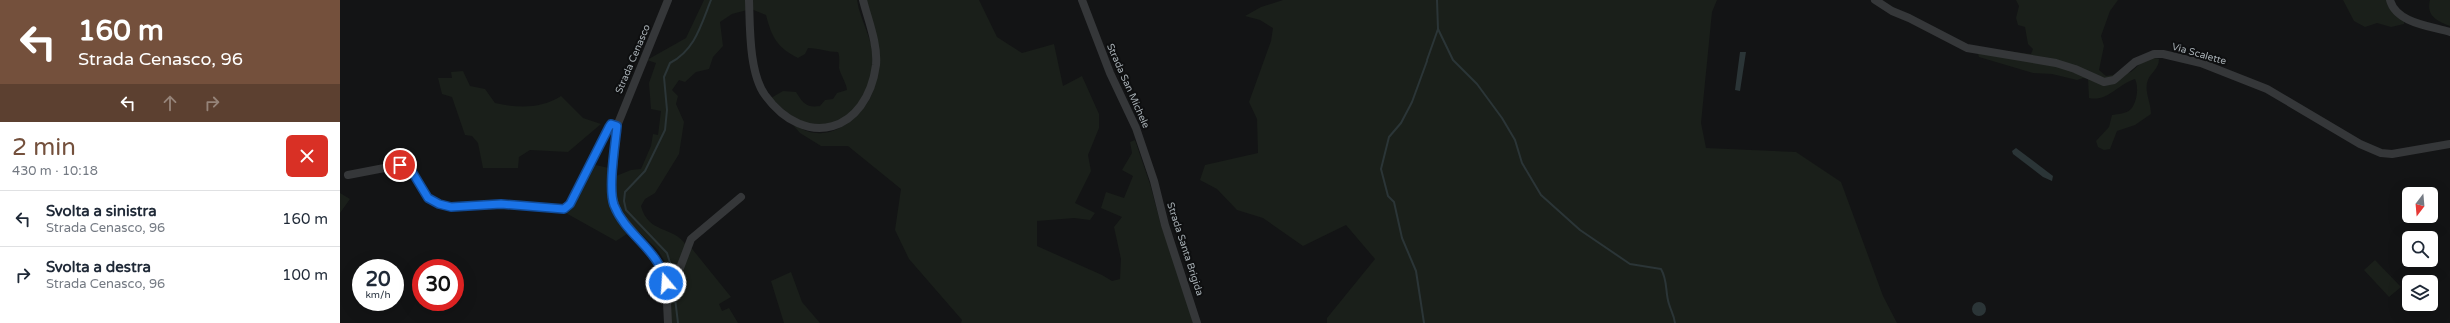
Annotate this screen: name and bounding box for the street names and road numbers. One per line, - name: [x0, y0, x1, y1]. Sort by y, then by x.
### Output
- street label: Strada Cenasco: [613, 23, 653, 95]
- street label: Via Scalette: [2170, 41, 2228, 68]
- street label: Strada San Michele: [1104, 42, 1152, 131]
- street label: Strada Santa Brigida: [1164, 201, 1206, 297]

